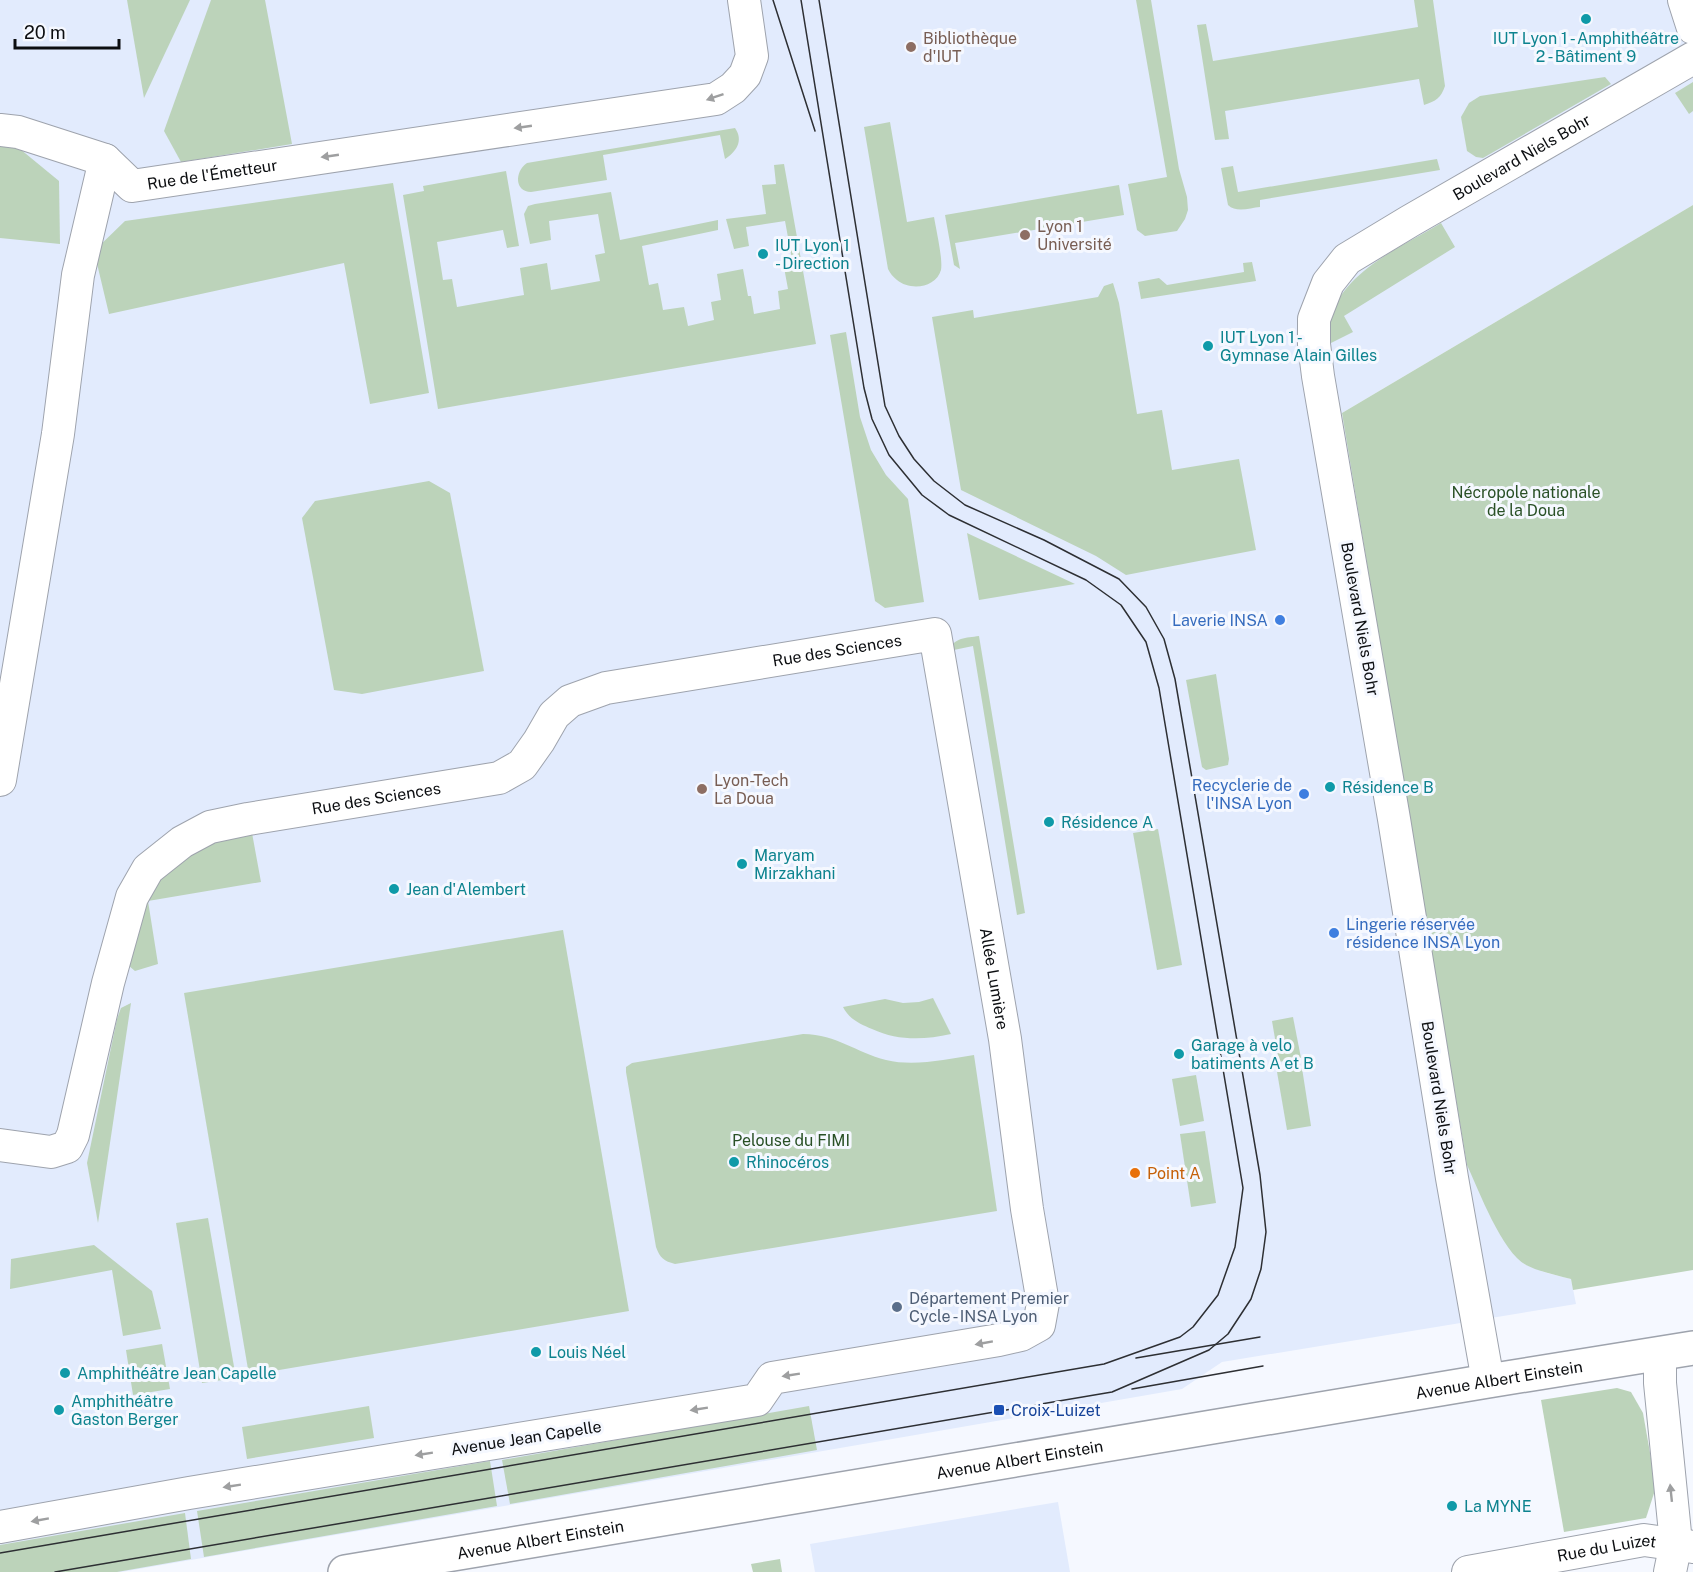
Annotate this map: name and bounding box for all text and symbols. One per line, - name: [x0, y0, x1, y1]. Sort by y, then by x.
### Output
- scale bar: [15, 12, 118, 50]
- marker: IUT Lyon 1 - Amphithéâtre 2 - Bâtiment 9: [1579, 12, 1593, 26]
- text: 20 m: [24, 22, 66, 43]
- place label: Bibliothèque d'IUT: [923, 29, 1017, 66]
- place label: IUT Lyon 1 - Amphithéâtre 2 - Bâtiment 9: [1493, 29, 1679, 66]
- marker: Bibliothèque d'IUT: [904, 40, 918, 54]
- one-way arrow: [706, 92, 724, 102]
- street label: Boulevard Niels Bohr: [1449, 110, 1594, 204]
- one-way arrow: [513, 123, 532, 132]
- one-way arrow: [320, 152, 339, 161]
- street label: Rue de l'Émetteur: [146, 155, 279, 193]
- place label: Lyon 1 Université: [1037, 217, 1112, 254]
- marker: Lyon 1 Université: [1018, 228, 1032, 242]
- place label: IUT Lyon 1 - Direction: [775, 236, 850, 273]
- marker: IUT Lyon 1 - Direction: [756, 247, 770, 261]
- place label: IUT Lyon 1 - Gymnase Alain Gilles: [1220, 328, 1377, 365]
- marker: IUT Lyon 1 - Gymnase Alain Gilles: [1201, 339, 1215, 353]
- park label: Nécropole nationale de la Doua: [1451, 483, 1601, 520]
- street label: Boulevard Niels Bohr: [1337, 541, 1383, 697]
- place label: Laverie INSA: [1172, 611, 1268, 630]
- marker: Laverie INSA: [1273, 613, 1287, 627]
- street label: Rue des Sciences: [771, 630, 903, 670]
- place label: Lyon-Tech La Doua: [714, 771, 789, 808]
- place label: Recyclerie de l'INSA Lyon: [1192, 776, 1292, 813]
- street label: Rue des Sciences: [310, 778, 442, 818]
- place label: Résidence B: [1342, 778, 1434, 797]
- marker: Résidence B: [1323, 780, 1337, 794]
- marker: Lyon-Tech La Doua: [695, 782, 709, 796]
- marker: Recyclerie de l'INSA Lyon: [1297, 787, 1311, 801]
- place label: Résidence A: [1061, 813, 1153, 832]
- marker: Résidence A: [1042, 815, 1056, 829]
- place label: Maryam Mirzakhani: [754, 846, 835, 883]
- marker: Maryam Mirzakhani: [735, 857, 749, 871]
- place label: Jean d'Alembert: [406, 880, 526, 899]
- marker: Jean d'Alembert: [387, 882, 401, 896]
- place label: Lingerie réservée résidence INSA Lyon: [1346, 915, 1500, 952]
- street label: Allée Lumière: [976, 926, 1013, 1031]
- marker: Lingerie réservée résidence INSA Lyon: [1327, 926, 1341, 940]
- street label: Boulevard Niels Bohr: [1417, 1020, 1461, 1176]
- place label: Garage à velo batiments A et B: [1191, 1036, 1314, 1073]
- marker: Garage à velo batiments A et B: [1172, 1047, 1186, 1061]
- park label: Pelouse du FIMI: [732, 1131, 850, 1150]
- place label: Rhinocéros: [746, 1153, 829, 1172]
- marker: Rhinocéros: [727, 1155, 741, 1169]
- place label: Point A: [1147, 1164, 1201, 1183]
- marker: Point A: [1128, 1166, 1142, 1180]
- place label: Département Premier Cycle - INSA Lyon: [909, 1289, 1069, 1326]
- marker: Département Premier Cycle - INSA Lyon: [890, 1300, 904, 1314]
- one-way arrow: [974, 1338, 993, 1347]
- place label: Louis Néel: [548, 1343, 626, 1362]
- marker: Louis Néel: [529, 1345, 543, 1359]
- street label: Avenue Albert Einstein: [1414, 1356, 1584, 1402]
- place label: Amphithéâtre Jean Capelle: [77, 1364, 277, 1383]
- marker: Amphithéâtre Jean Capelle: [58, 1366, 72, 1380]
- one-way arrow: [782, 1371, 801, 1380]
- place label: Amphithéâtre Gaston Berger: [71, 1392, 178, 1429]
- place label: Croix-Luizet: [1011, 1401, 1101, 1420]
- marker: Amphithéâtre Gaston Berger: [52, 1403, 66, 1417]
- marker: Croix-Luizet: [992, 1403, 1006, 1417]
- one-way arrow: [690, 1405, 709, 1414]
- street label: Avenue Jean Capelle: [449, 1417, 603, 1459]
- street label: Avenue Albert Einstein: [935, 1436, 1105, 1483]
- one-way arrow: [414, 1450, 433, 1459]
- one-way arrow: [222, 1482, 241, 1491]
- one-way arrow: [1666, 1484, 1676, 1503]
- place label: La MYNE: [1464, 1497, 1532, 1516]
- marker: La MYNE: [1445, 1499, 1459, 1513]
- one-way arrow: [30, 1516, 49, 1525]
- street label: Avenue Albert Einstein: [455, 1516, 625, 1563]
- street label: Rue du Luizet: [1556, 1530, 1658, 1565]

